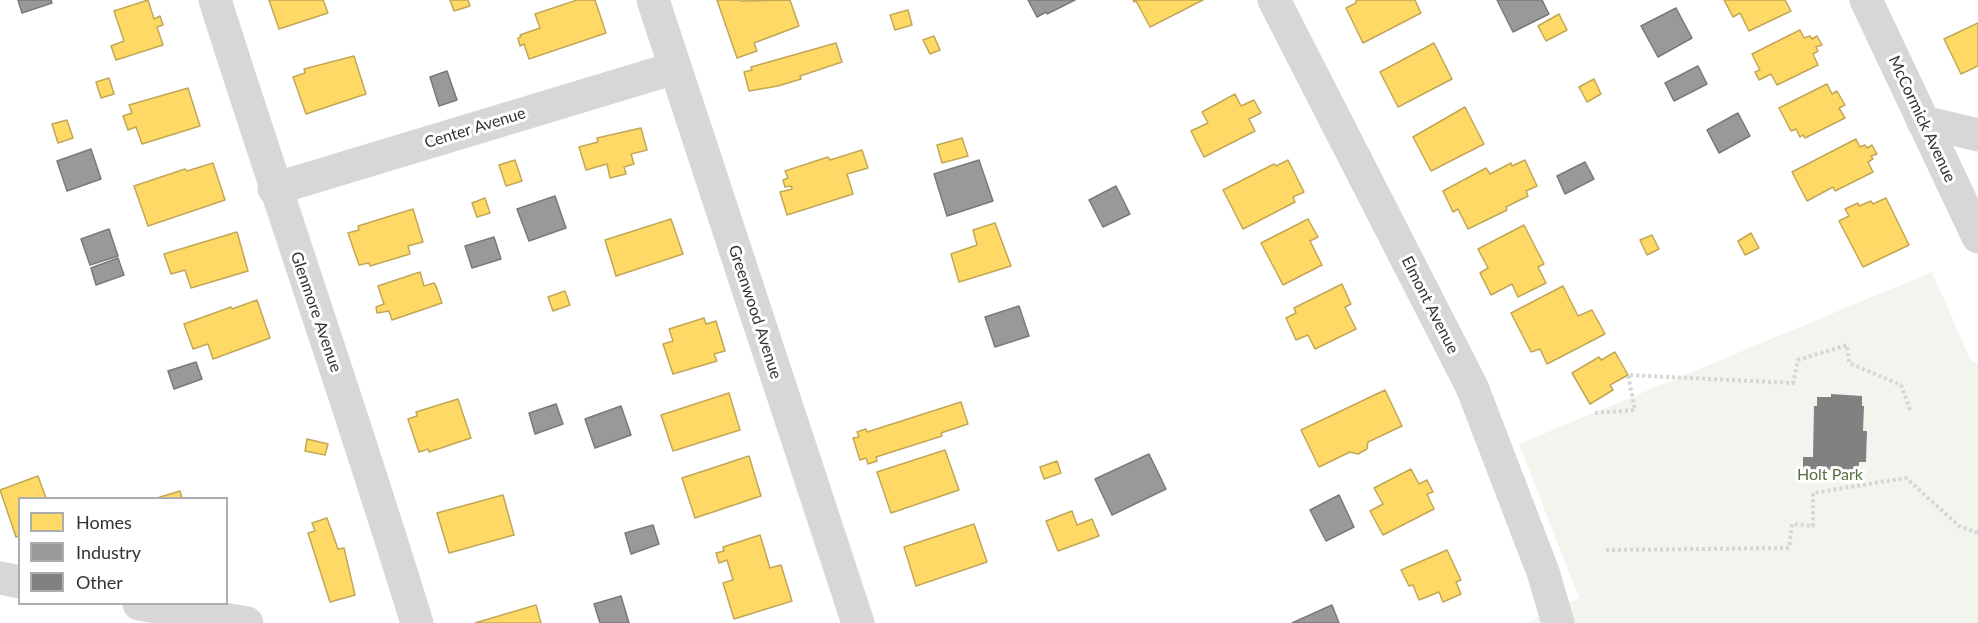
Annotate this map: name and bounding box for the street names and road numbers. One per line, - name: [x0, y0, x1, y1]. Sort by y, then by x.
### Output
- street label: McCormick Avenue: [1884, 53, 1960, 185]
- street label: Center Avenue: [422, 103, 528, 153]
- street label: Greenwood Avenue: [724, 243, 786, 381]
- street label: Glenmore Avenue: [286, 249, 346, 375]
- street label: Elmont Avenue: [1397, 253, 1463, 357]

